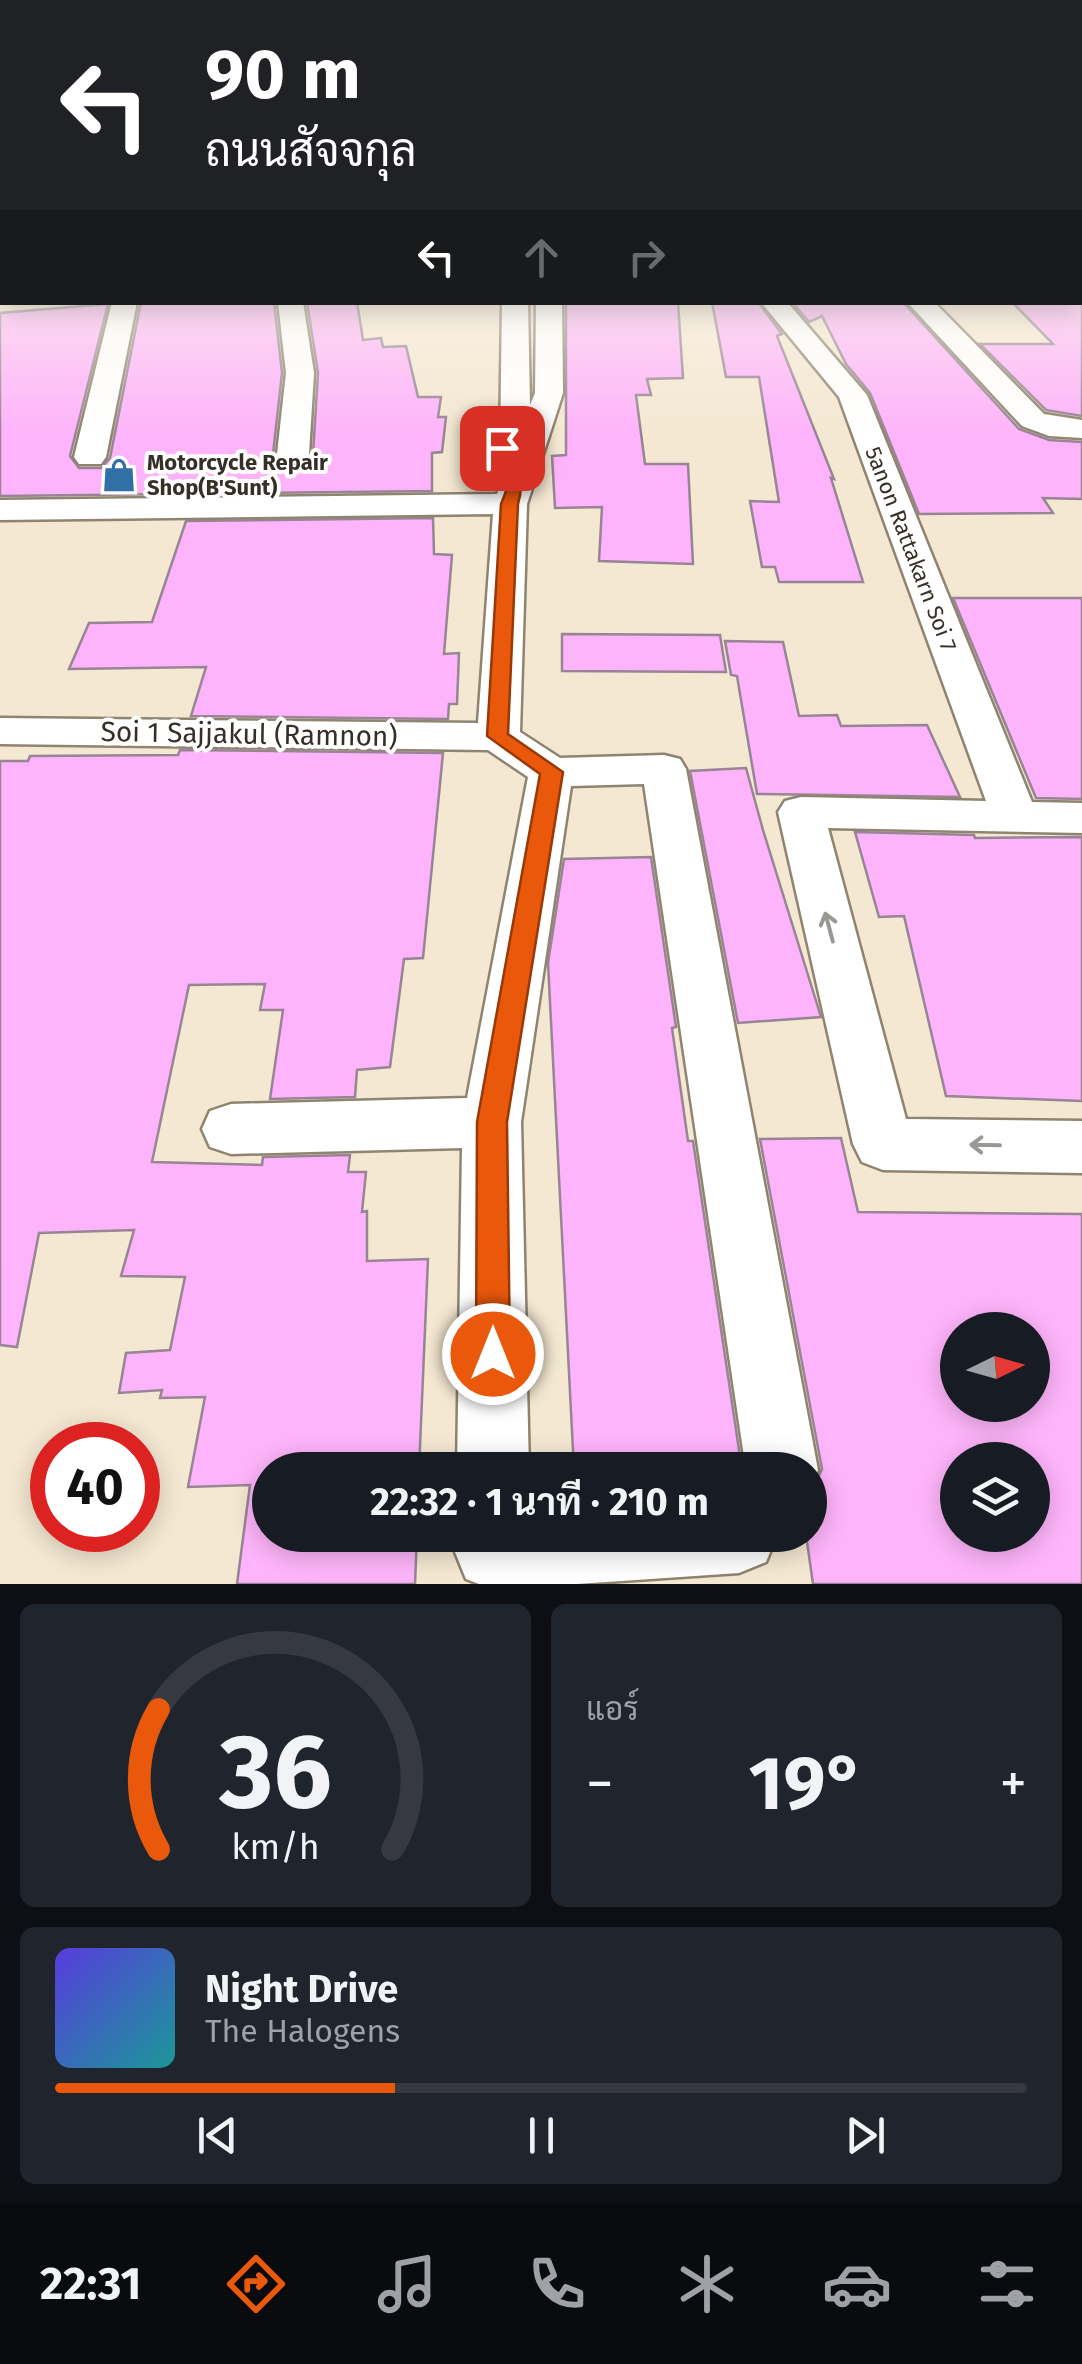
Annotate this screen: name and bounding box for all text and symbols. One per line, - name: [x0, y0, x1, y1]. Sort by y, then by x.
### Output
- text: 90 m: [205, 33, 361, 117]
- icon: left: [40, 40, 170, 170]
- text: ถนนสัจจกุล: [205, 124, 417, 178]
- icon: left: [409, 230, 464, 285]
- icon: ahead: [514, 230, 569, 285]
- icon: right: [619, 230, 674, 285]
- pin: [460, 406, 545, 491]
- icon: arrive: [475, 421, 530, 476]
- street label: 5anon Rattakarn Soi 7: [860, 443, 963, 655]
- place label: Motorcycle Repair Shop(B'Sunt): [147, 449, 328, 501]
- shop icon: Motorcycle Repair Shop(B'Sunt): [100, 456, 138, 494]
- street label: Soi 1 Sajjakul (Ramnon): [100, 715, 398, 753]
- one-way arrow: [819, 912, 837, 943]
- one-way arrow: [969, 1136, 1001, 1155]
- position arrow: [441, 1302, 545, 1406]
- north arrow: [940, 1312, 1050, 1422]
- map controls: [940, 1312, 1050, 1552]
- speed limit sign: 40: [30, 1422, 160, 1552]
- button: layers: [940, 1442, 1050, 1552]
- text: 22:32 · 1 นาที · 210 m: [370, 1479, 709, 1525]
- text: แอร์: [586, 1690, 639, 1728]
- text: 36: [218, 1710, 332, 1835]
- text: 19°: [749, 1739, 864, 1829]
- text: −: [586, 1751, 614, 1817]
- text: +: [1000, 1751, 1027, 1817]
- text: km/h: [231, 1826, 320, 1868]
- text: Night Drive: [205, 1966, 398, 2012]
- text: The Halogens: [205, 2012, 400, 2050]
- icon: previous: [190, 2108, 245, 2163]
- icon: pause: [514, 2108, 569, 2163]
- icon: next: [838, 2108, 893, 2163]
- icon: directions: [221, 2249, 291, 2319]
- icon: music: [372, 2249, 442, 2319]
- icon: phone: [522, 2249, 592, 2319]
- icon: climate: [672, 2249, 742, 2319]
- icon: car: [822, 2249, 892, 2319]
- icon: filters: [972, 2249, 1042, 2319]
- text: 22:31: [40, 2257, 141, 2311]

